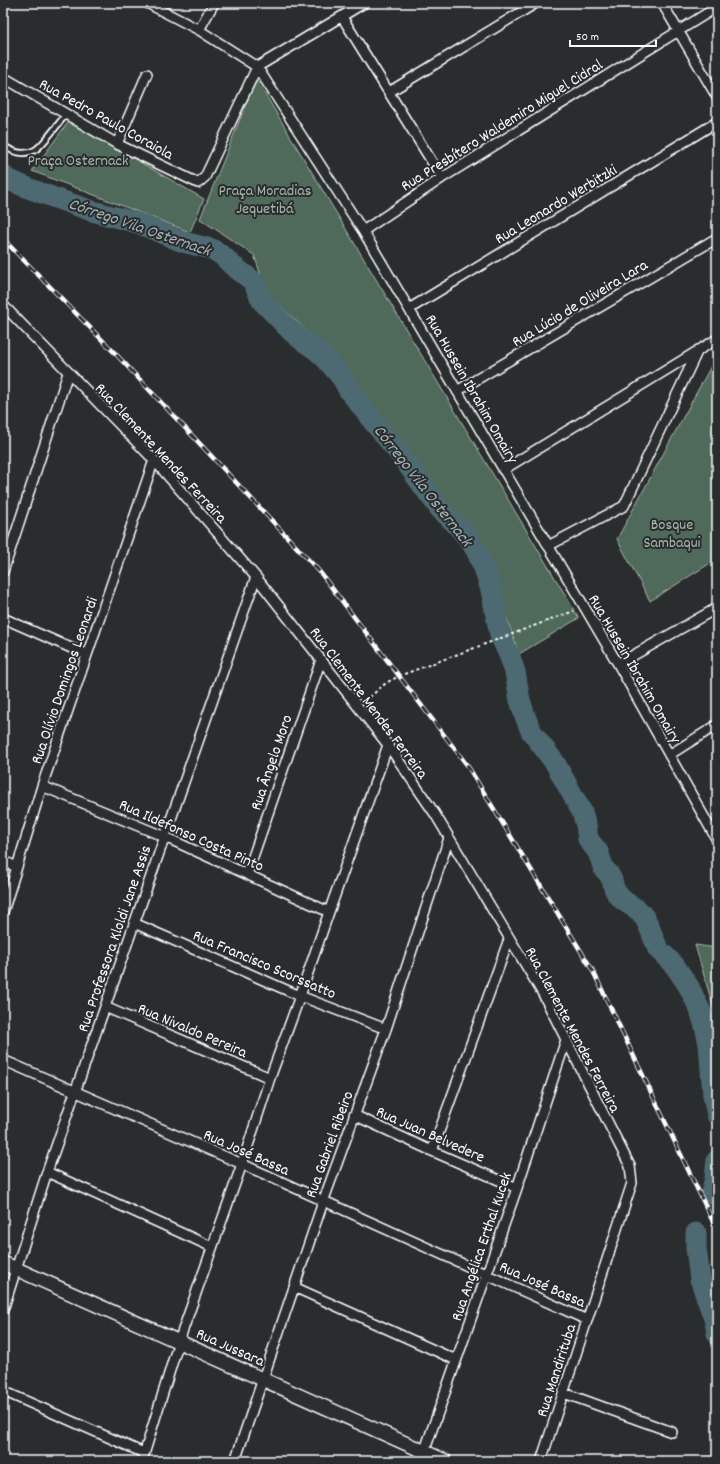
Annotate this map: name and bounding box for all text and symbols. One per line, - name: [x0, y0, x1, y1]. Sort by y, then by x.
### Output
- scale bar: [570, 22, 656, 48]
- text: 50 m: [576, 29, 599, 46]
- street label: Rua Presbítero Waldemiro Miguel Cidral: [397, 54, 608, 198]
- street label: Rua Pedro Paulo Coraiola: [34, 74, 178, 167]
- park label: Praça Osternack: [28, 150, 129, 173]
- street label: Rua Leonardo Werbitzki: [491, 159, 622, 251]
- park label: Praça Moradias Jequetibá: [219, 180, 312, 221]
- water label: Córrego Vila Osternack: [65, 193, 215, 265]
- street label: Rua Lúcio de Oliveira Lara: [508, 254, 653, 354]
- street label: Rua Hussein Ibrahim Omairy: [419, 310, 523, 468]
- street label: Rua Clemente Mendes Ferreira: [89, 378, 232, 530]
- water label: Córrego Vila Osternack: [366, 421, 478, 554]
- park label: Bosque Sambaqui: [644, 514, 701, 555]
- street label: Rua Hussein Ibrahim Omairy: [582, 590, 686, 748]
- street label: Rua Olívio Domingos Leonardi: [26, 594, 105, 767]
- street label: Rua Clemente Mendes Ferreira: [303, 623, 433, 785]
- street label: Rua Ângelo Moro: [245, 712, 299, 814]
- street label: Rua Ildefonso Costa Pinto: [115, 794, 267, 879]
- street label: Rua Professora Kloldi Jane Assis: [73, 842, 158, 1035]
- street label: Rua Francisco Scorssatto: [189, 925, 339, 1006]
- street label: Rua Clemente Mendes Ferreira: [518, 943, 626, 1118]
- street label: Rua Nivaldo Pereira: [134, 998, 251, 1065]
- street label: Rua Gabriel Ribeiro: [300, 1088, 360, 1202]
- street label: Rua Juan Belvedere: [372, 1101, 488, 1170]
- street label: Rua José Bassa: [199, 1124, 293, 1183]
- street label: Rua Angélica Erthal Kucek: [446, 1169, 519, 1324]
- street label: Rua José Bassa: [495, 1256, 589, 1315]
- street label: Rua Mandirituba: [532, 1321, 583, 1420]
- street label: Rua Jussara: [192, 1323, 268, 1374]

